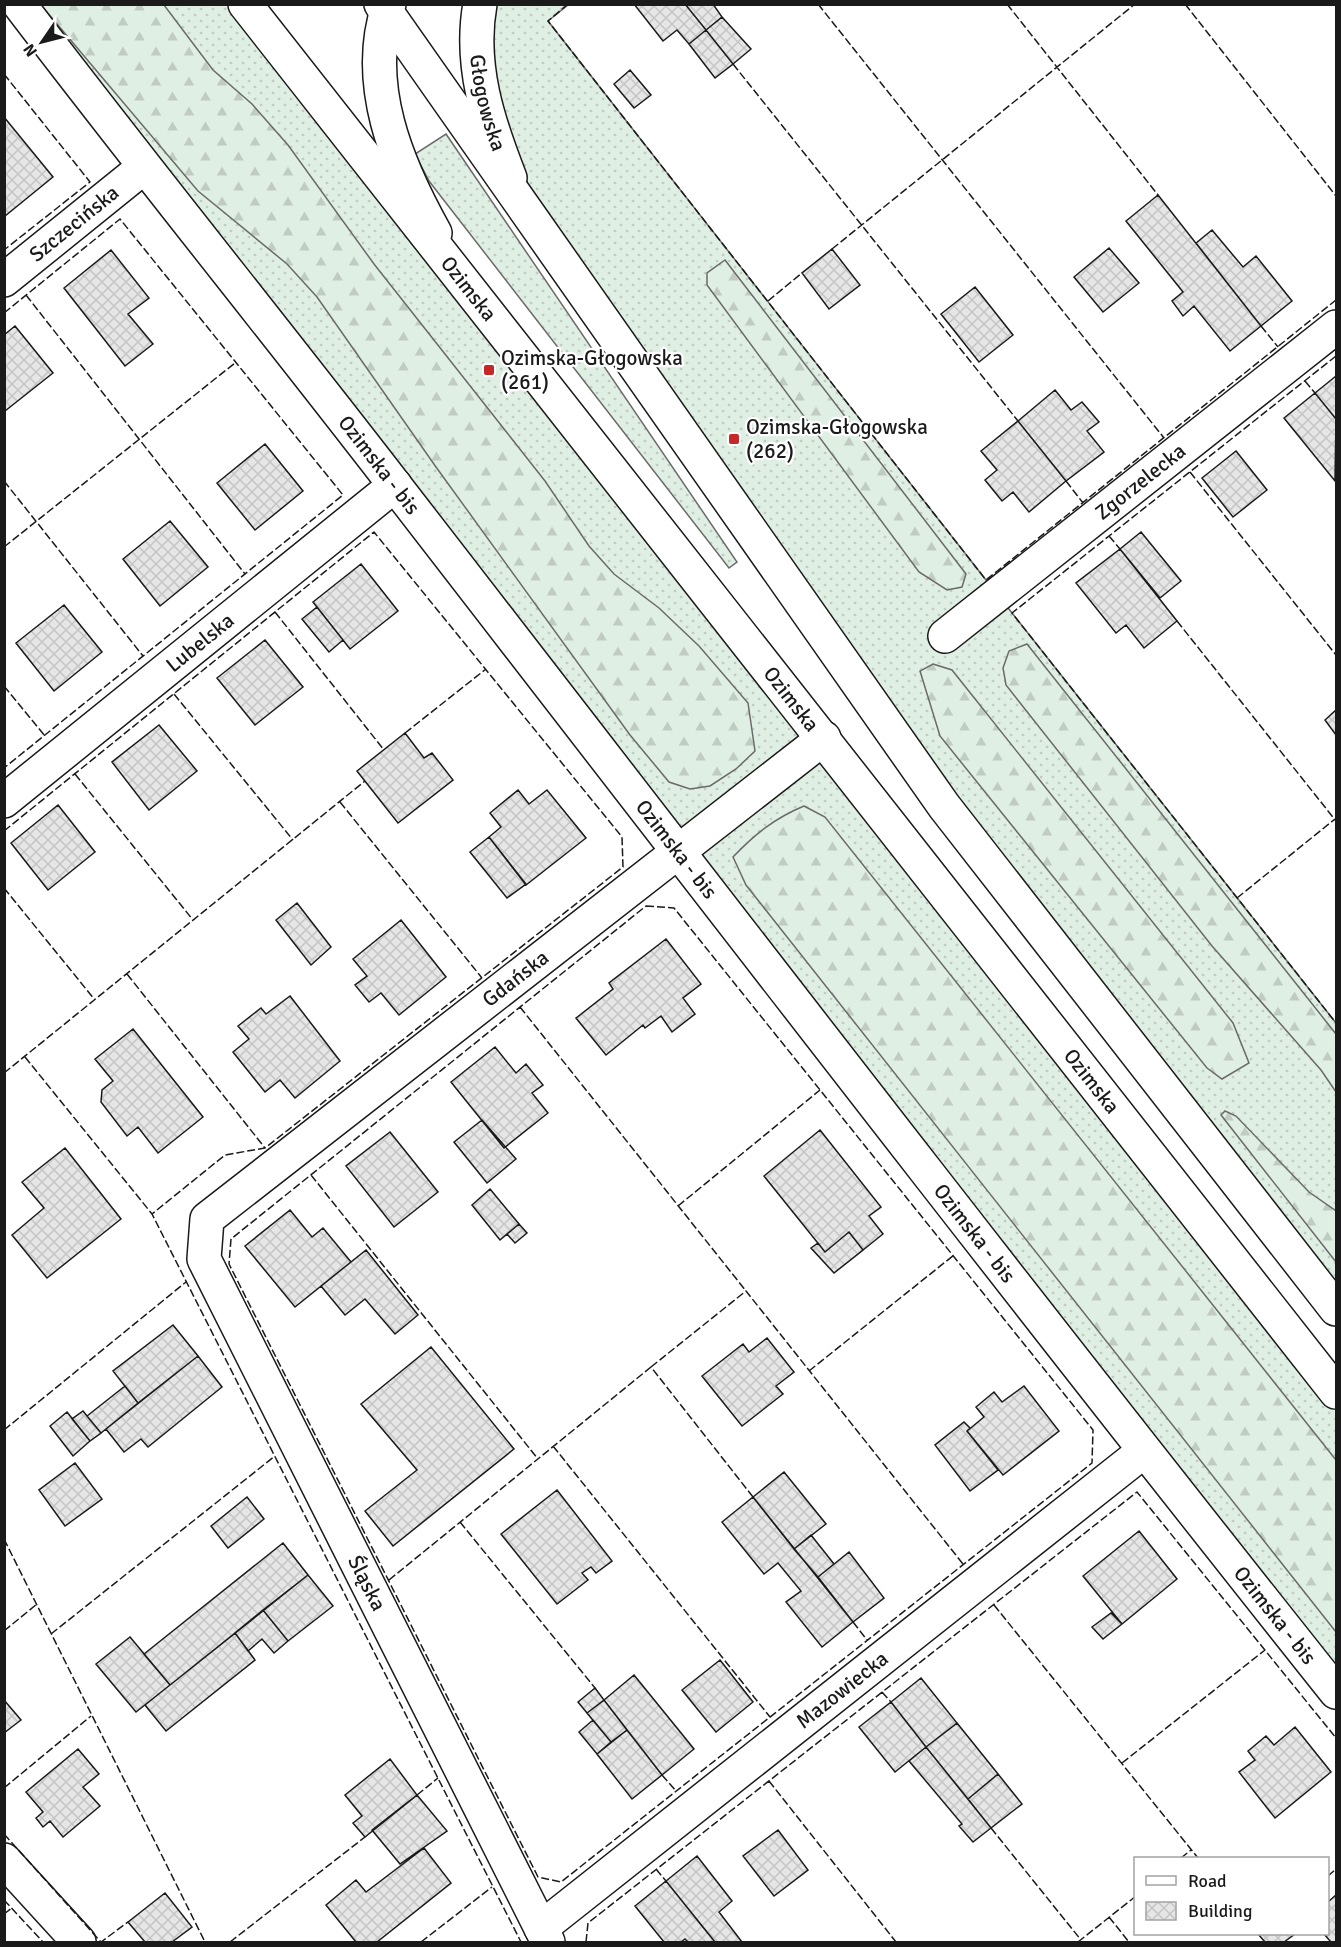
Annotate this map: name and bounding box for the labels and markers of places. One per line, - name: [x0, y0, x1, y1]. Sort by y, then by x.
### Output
- place label: Ozimska-Głogowska (261): [501, 345, 683, 395]
- marker: Ozimska-Głogowska (261): [482, 363, 496, 377]
- place label: Ozimska-Głogowska (262): [746, 414, 928, 464]
- marker: Ozimska-Głogowska (262): [727, 432, 741, 446]

